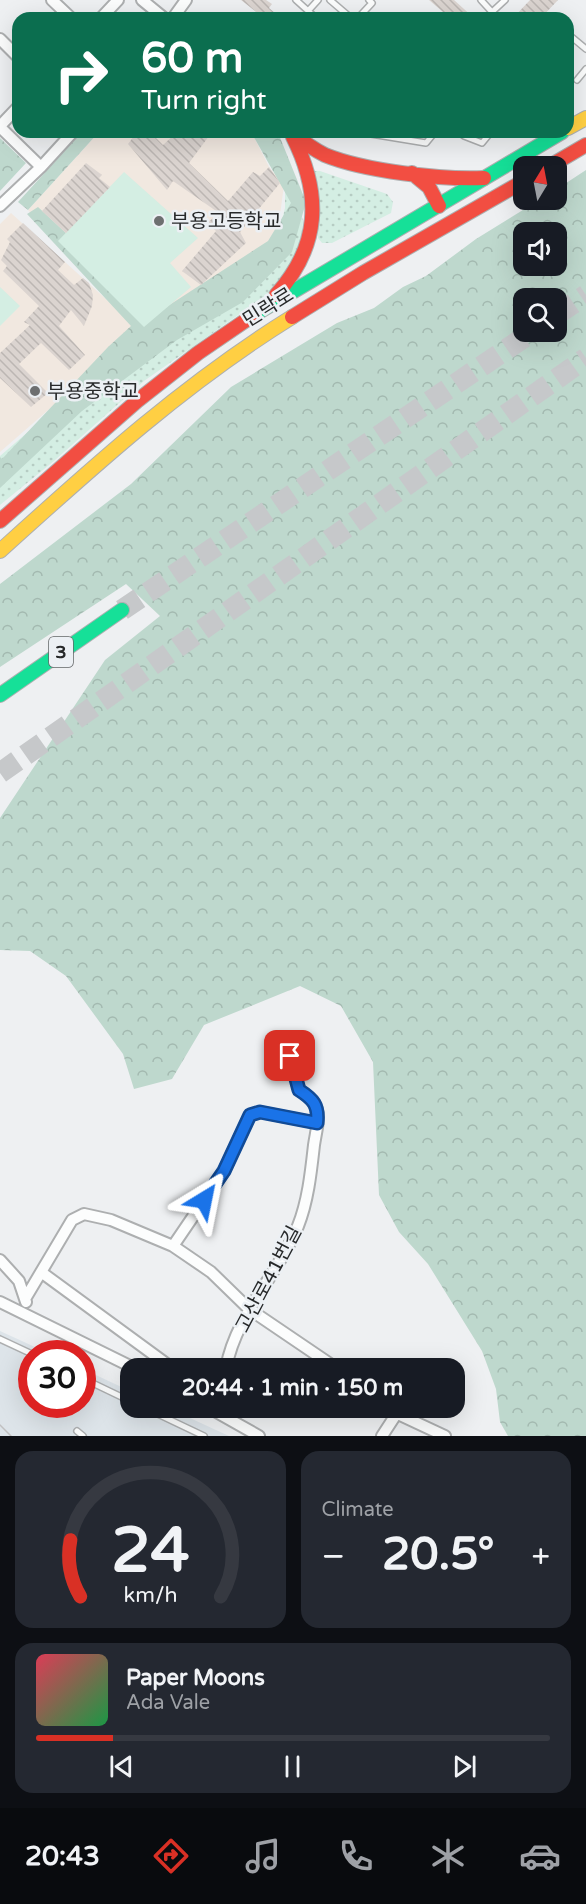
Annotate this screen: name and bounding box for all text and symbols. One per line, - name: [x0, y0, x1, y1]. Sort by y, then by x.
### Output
- text: 60 m: [141, 33, 243, 84]
- icon: right: [42, 36, 120, 114]
- text: Turn right: [141, 84, 267, 117]
- north arrow: [513, 156, 567, 210]
- map controls: [513, 156, 567, 342]
- place label: 부용고등학교: [171, 210, 281, 234]
- marker: 부용고등학교: [152, 214, 166, 228]
- button: sound: [513, 222, 567, 276]
- street label: 민락로: [239, 283, 298, 333]
- button: search: [513, 288, 567, 342]
- place label: 부용중학교: [47, 380, 139, 404]
- marker: 부용중학교: [28, 384, 42, 398]
- road number: 3: [49, 637, 73, 667]
- pin: [264, 1030, 315, 1081]
- icon: arrive: [273, 1039, 306, 1072]
- position arrow: [172, 1168, 236, 1232]
- street label: 고산로41번길: [231, 1222, 307, 1337]
- speed limit sign: 30: [18, 1340, 96, 1418]
- text: 20:44 · 1 min · 150 m: [182, 1375, 403, 1401]
- text: Climate: [322, 1498, 394, 1522]
- text: 24: [111, 1514, 189, 1589]
- text: 20.5°: [382, 1528, 495, 1582]
- text: −: [322, 1537, 345, 1576]
- text: +: [531, 1537, 550, 1576]
- text: km/h: [123, 1582, 177, 1608]
- text: Paper Moons: [126, 1665, 265, 1691]
- text: Ada Vale: [126, 1691, 210, 1715]
- icon: previous: [105, 1750, 138, 1783]
- icon: pause: [276, 1750, 309, 1783]
- icon: next: [448, 1750, 481, 1783]
- icon: directions: [150, 1835, 192, 1877]
- icon: music: [242, 1835, 284, 1877]
- icon: phone: [335, 1835, 377, 1877]
- icon: climate: [427, 1835, 469, 1877]
- icon: car: [519, 1835, 561, 1877]
- text: 20:43: [25, 1840, 100, 1873]

